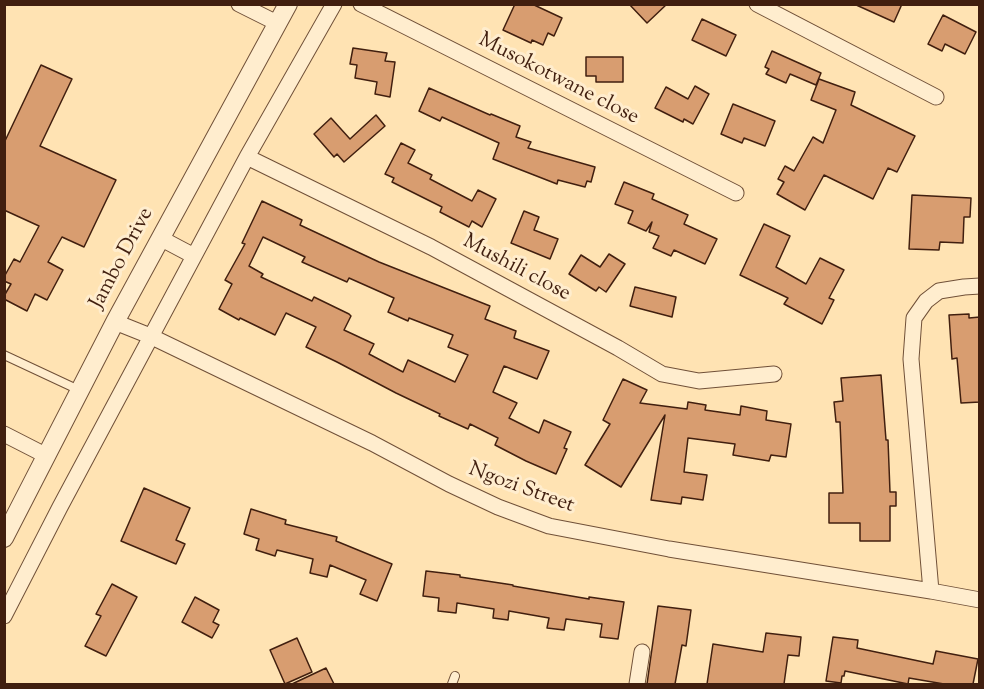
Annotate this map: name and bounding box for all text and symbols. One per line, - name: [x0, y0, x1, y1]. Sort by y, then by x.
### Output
- street label: Musokotwane close: [474, 29, 642, 131]
- street label: Jambo Drive: [86, 204, 160, 314]
- street label: Mushili close: [458, 230, 574, 308]
- street label: Ngozi Street: [465, 458, 577, 520]

